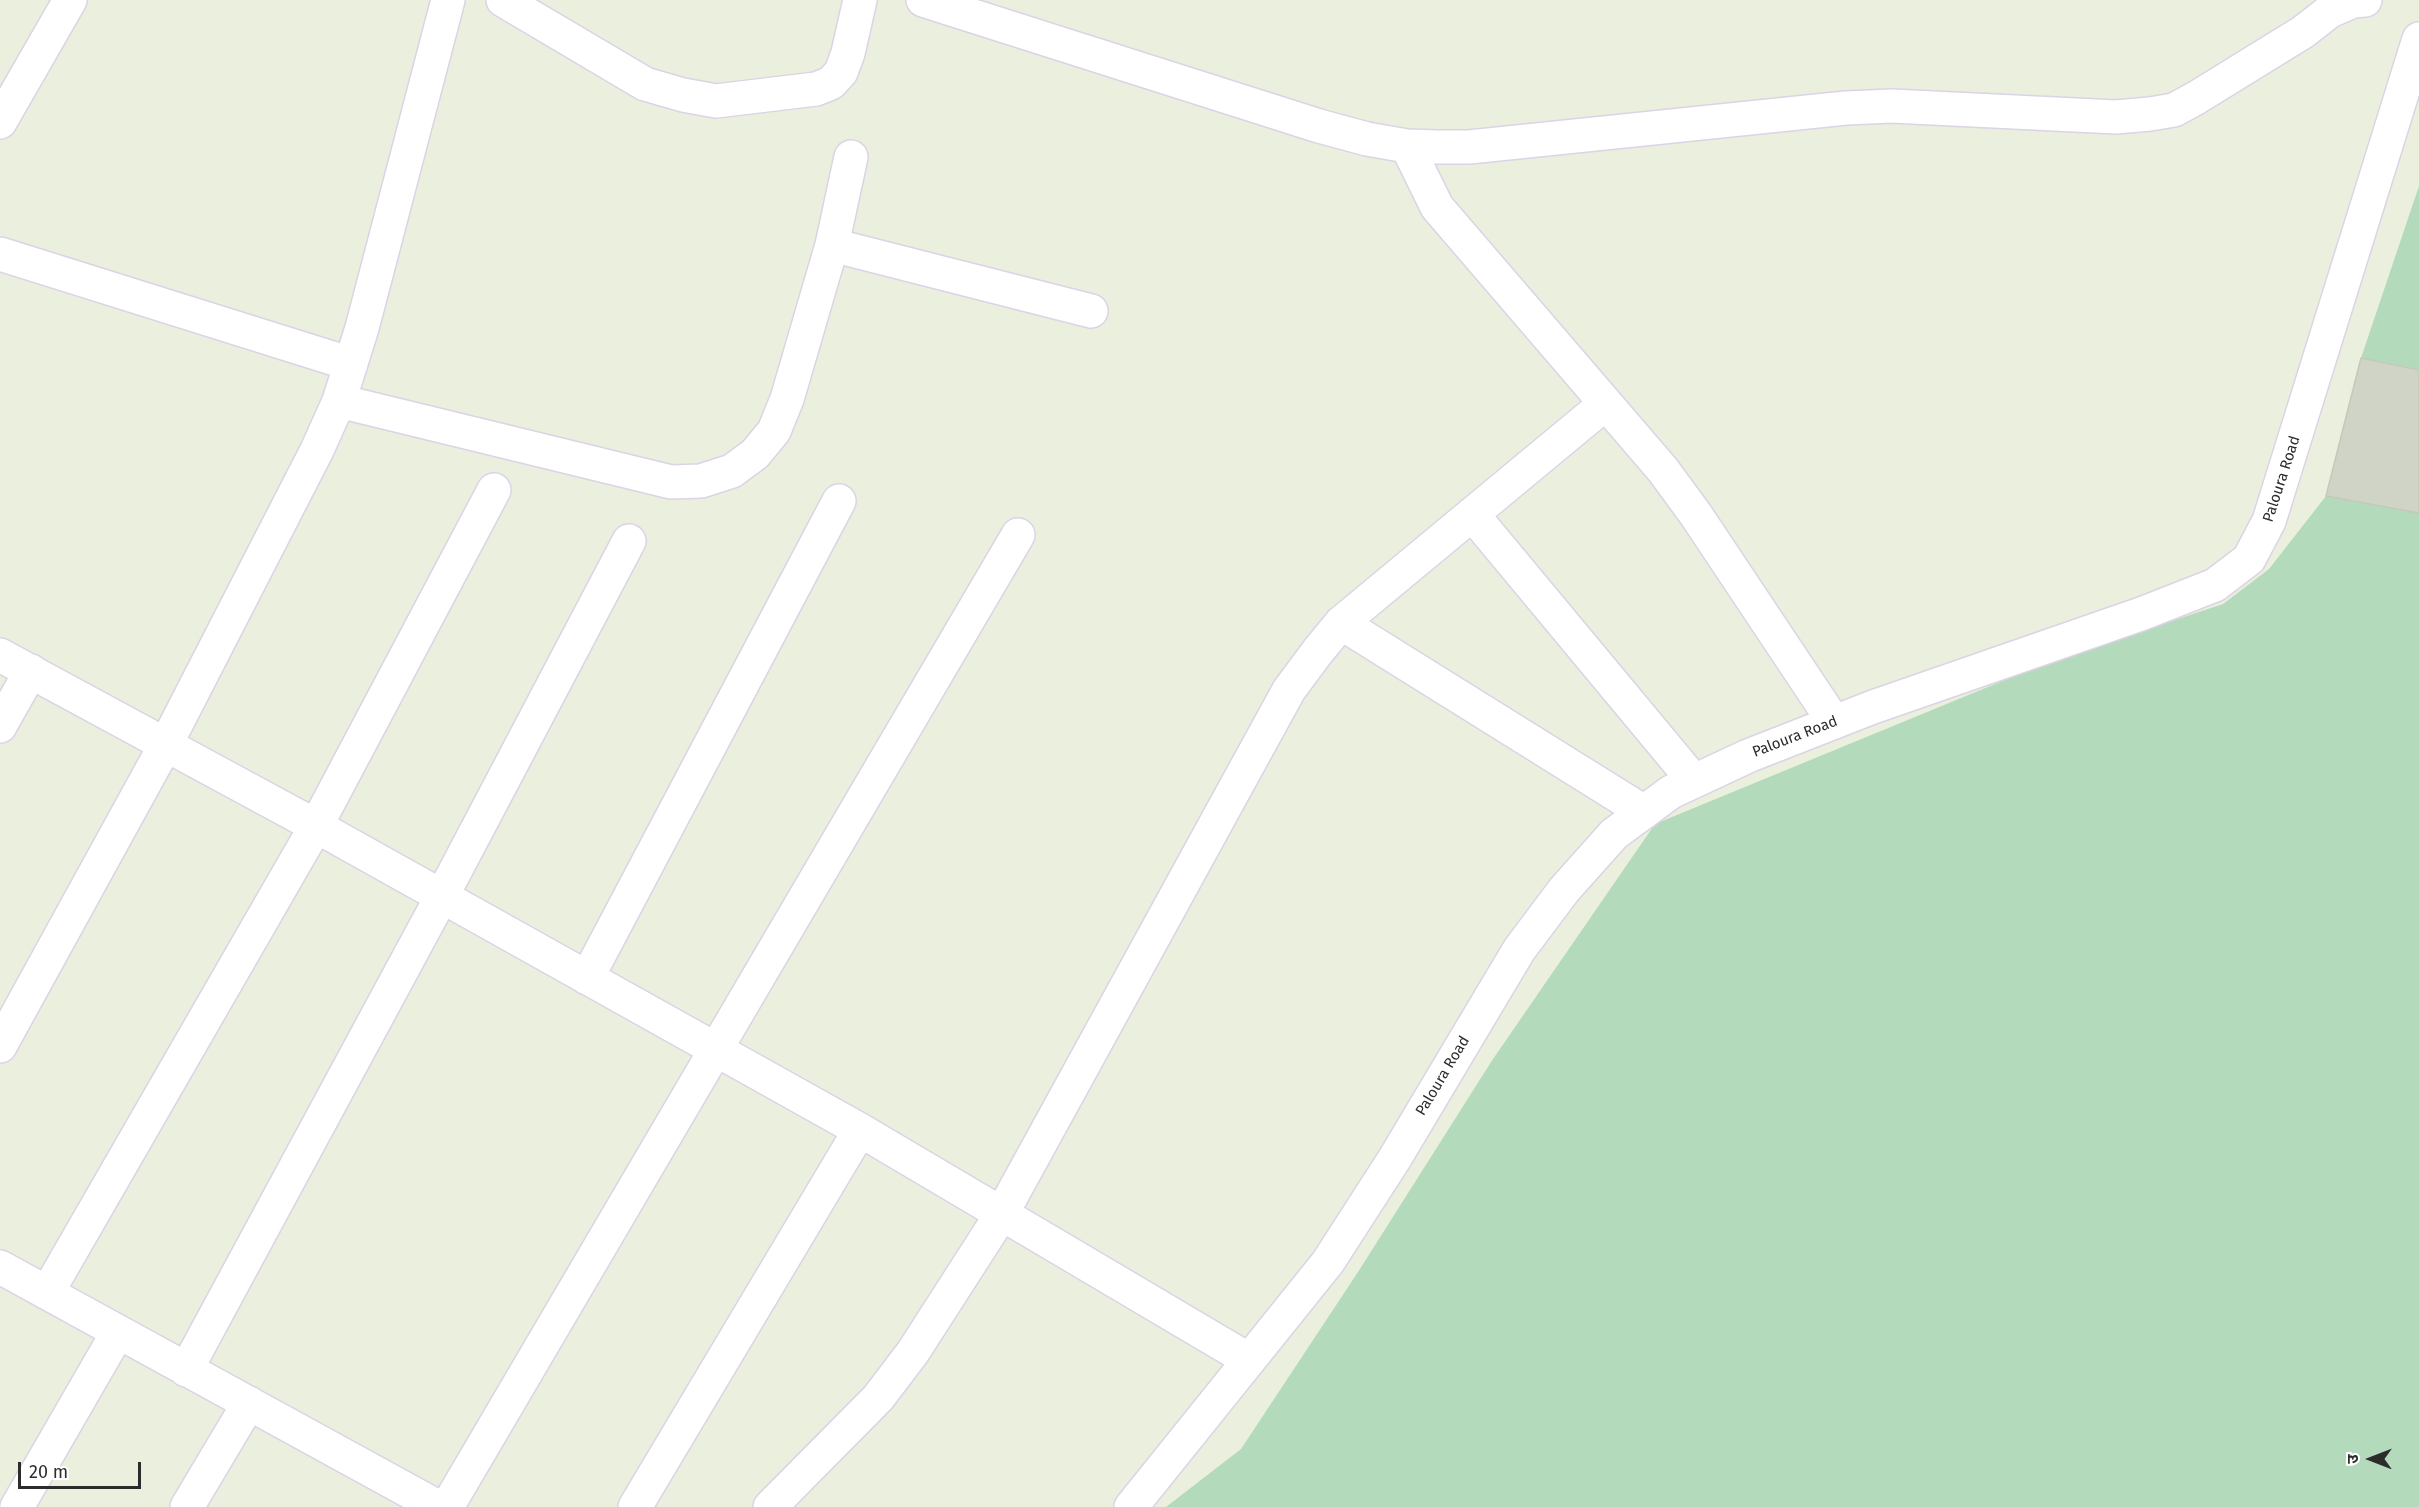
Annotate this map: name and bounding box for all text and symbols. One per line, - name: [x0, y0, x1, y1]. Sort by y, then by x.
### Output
- street label: Paloura Road: [2260, 434, 2304, 524]
- street label: Paloura Road: [1750, 713, 1840, 761]
- street label: Paloura Road: [1412, 1033, 1474, 1119]
- north arrow: [2341, 1429, 2401, 1489]
- scale bar: [21, 1450, 144, 1488]
- text: उ: [2343, 1454, 2362, 1464]
- text: 20 m: [29, 1461, 68, 1483]

